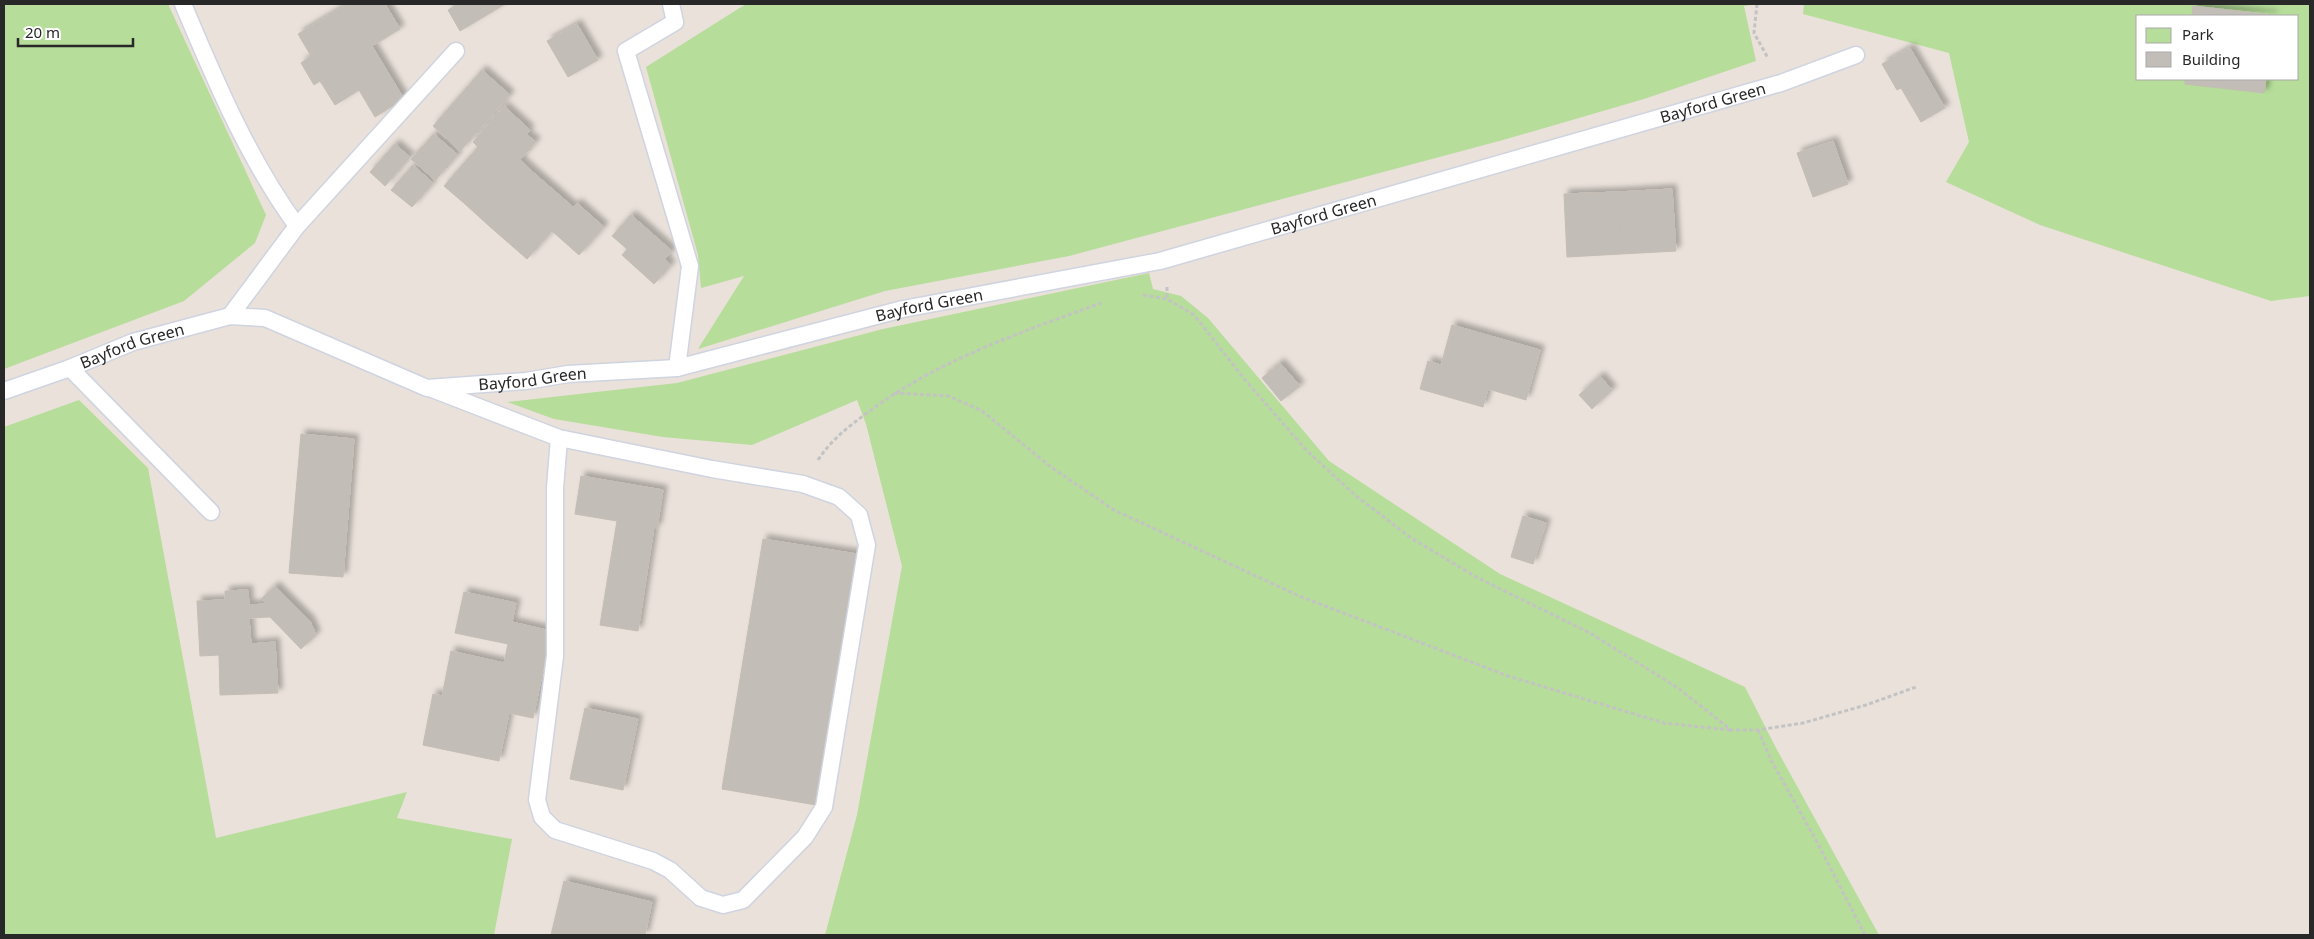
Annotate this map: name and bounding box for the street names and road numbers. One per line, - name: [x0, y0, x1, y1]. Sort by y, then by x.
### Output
- street label: Bayford Green: [1657, 77, 1768, 128]
- street label: Bayford Green: [1268, 189, 1379, 240]
- street label: Bayford Green: [873, 283, 985, 327]
- street label: Bayford Green: [77, 318, 187, 374]
- street label: Bayford Green: [478, 362, 587, 395]

